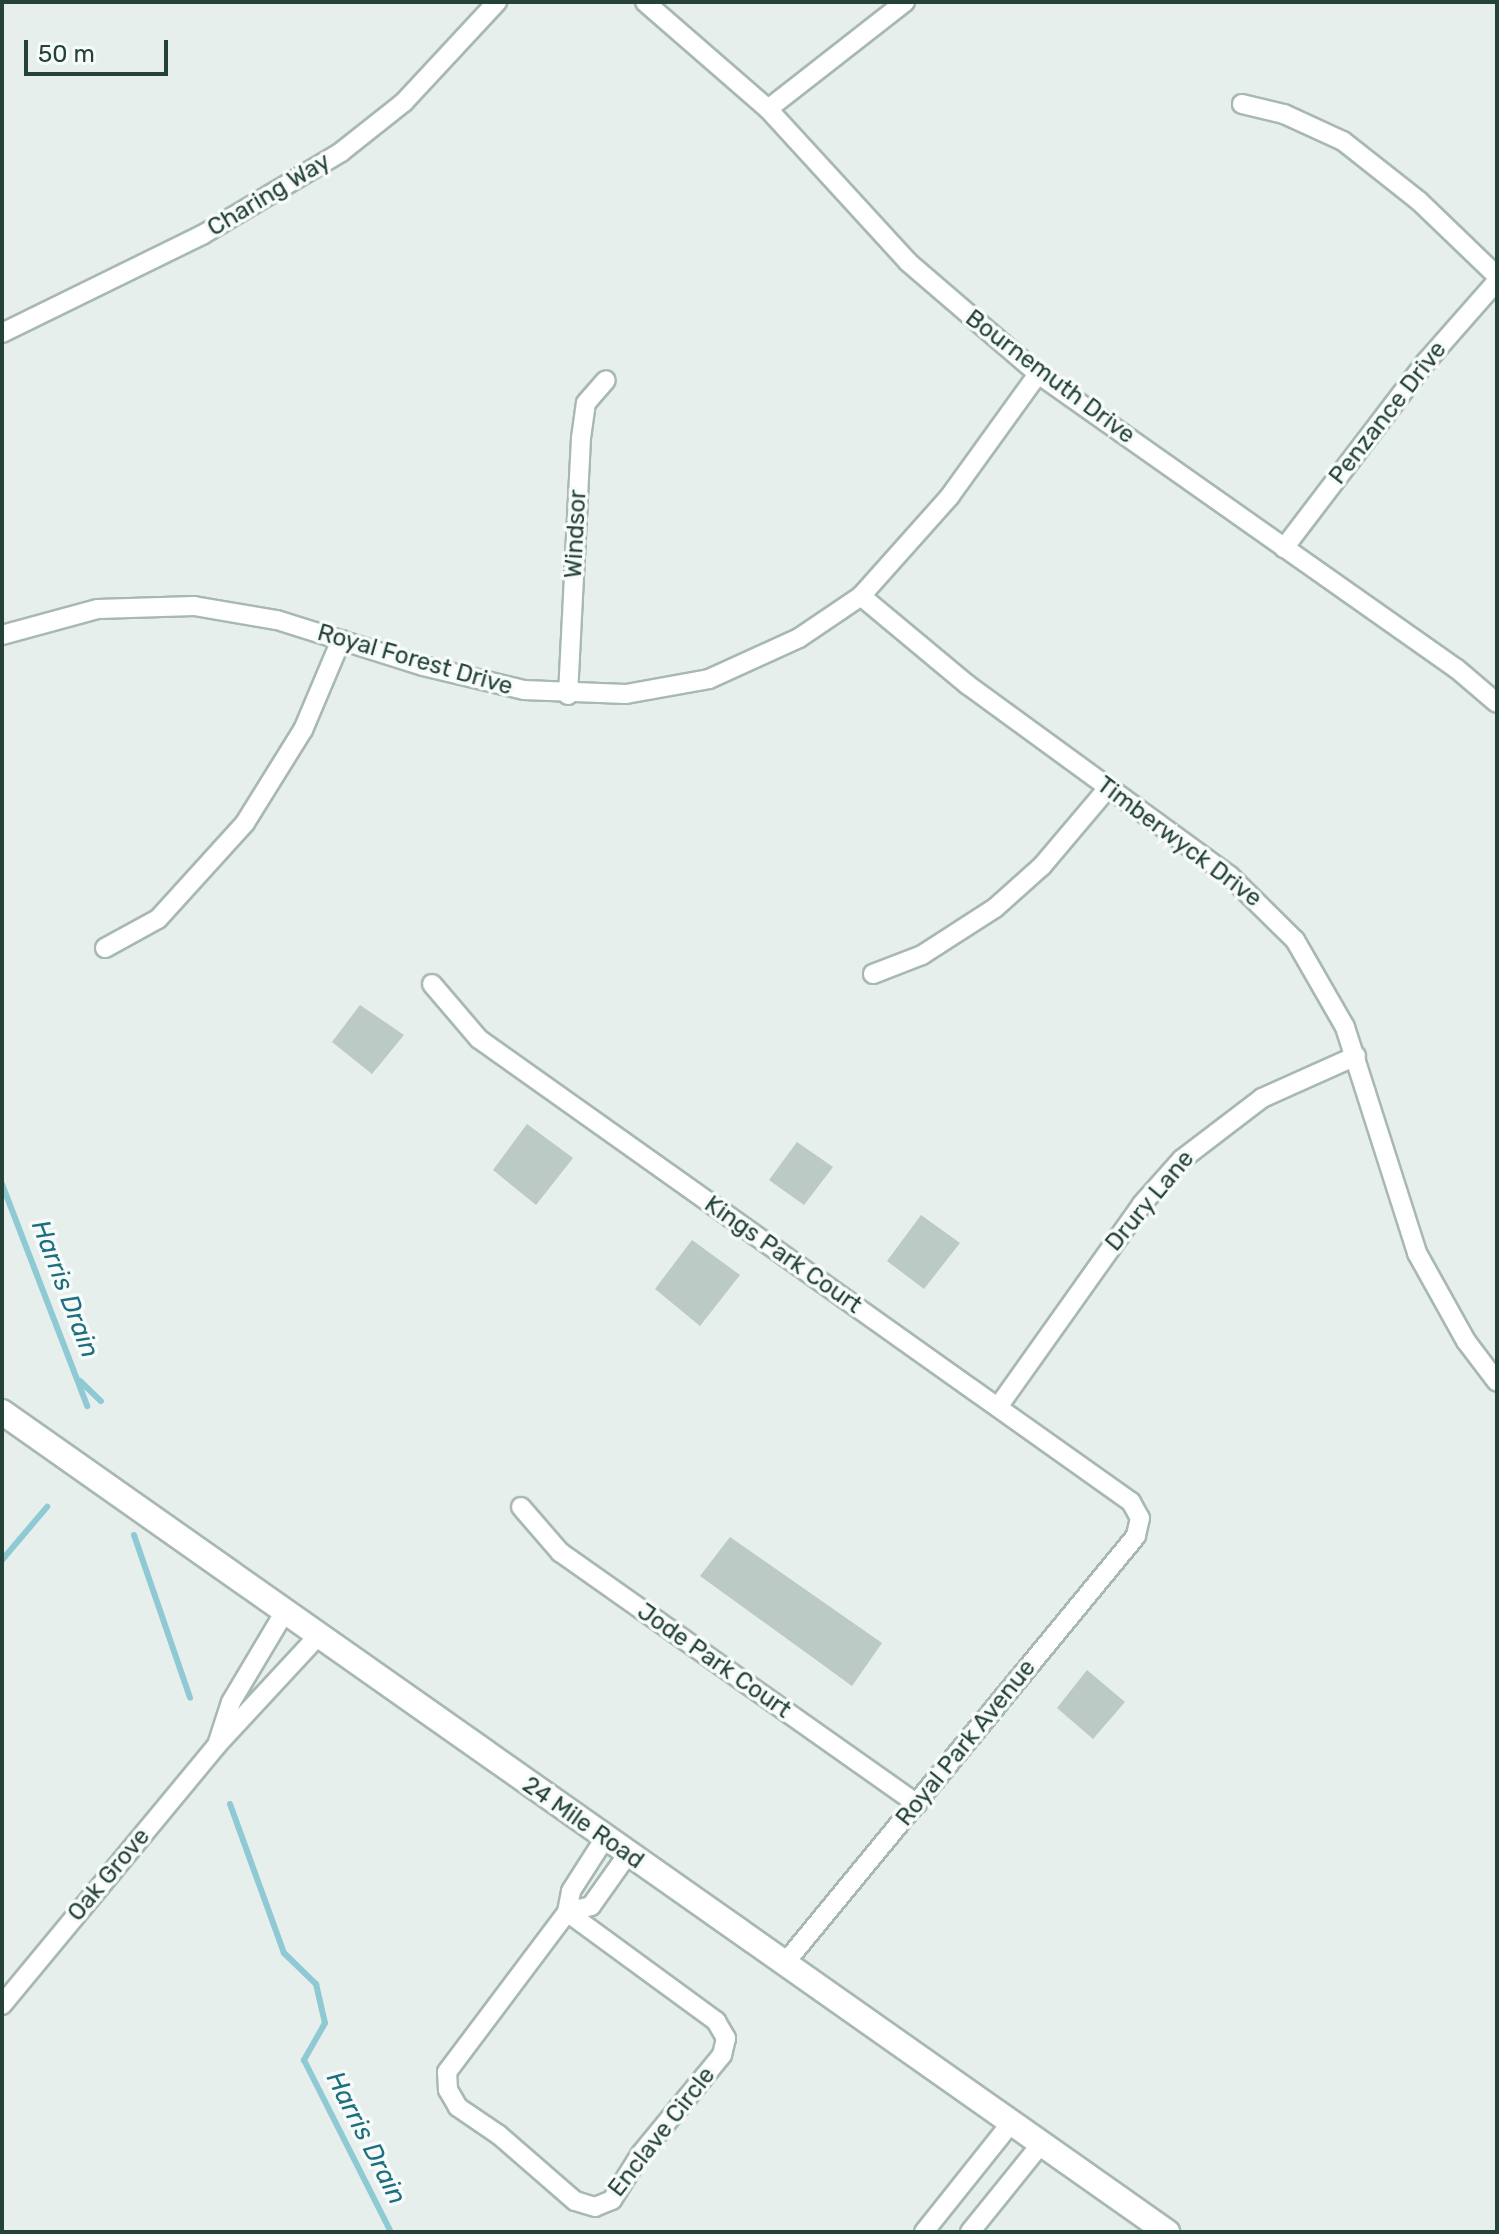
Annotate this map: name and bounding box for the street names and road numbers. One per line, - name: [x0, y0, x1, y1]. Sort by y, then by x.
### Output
- street label: Charing Way: [202, 147, 336, 243]
- street label: Bournemuth Drive: [960, 304, 1140, 450]
- street label: Penzance Drive: [1323, 336, 1453, 490]
- street label: Windsor: [559, 489, 593, 579]
- street label: Royal Forest Drive: [314, 618, 516, 702]
- street label: Timberwyck Drive: [1091, 771, 1267, 913]
- street label: Drury Lane: [1099, 1145, 1201, 1257]
- street label: Kings Park Court: [699, 1190, 867, 1320]
- street label: Jode Park Court: [632, 1597, 796, 1725]
- street label: Royal Park Avenue: [890, 1654, 1042, 1832]
- street label: 24 Mile Road: [517, 1771, 649, 1875]
- street label: Oak Grove: [62, 1823, 156, 1927]
- street label: Enclave Circle: [602, 2061, 722, 2203]

